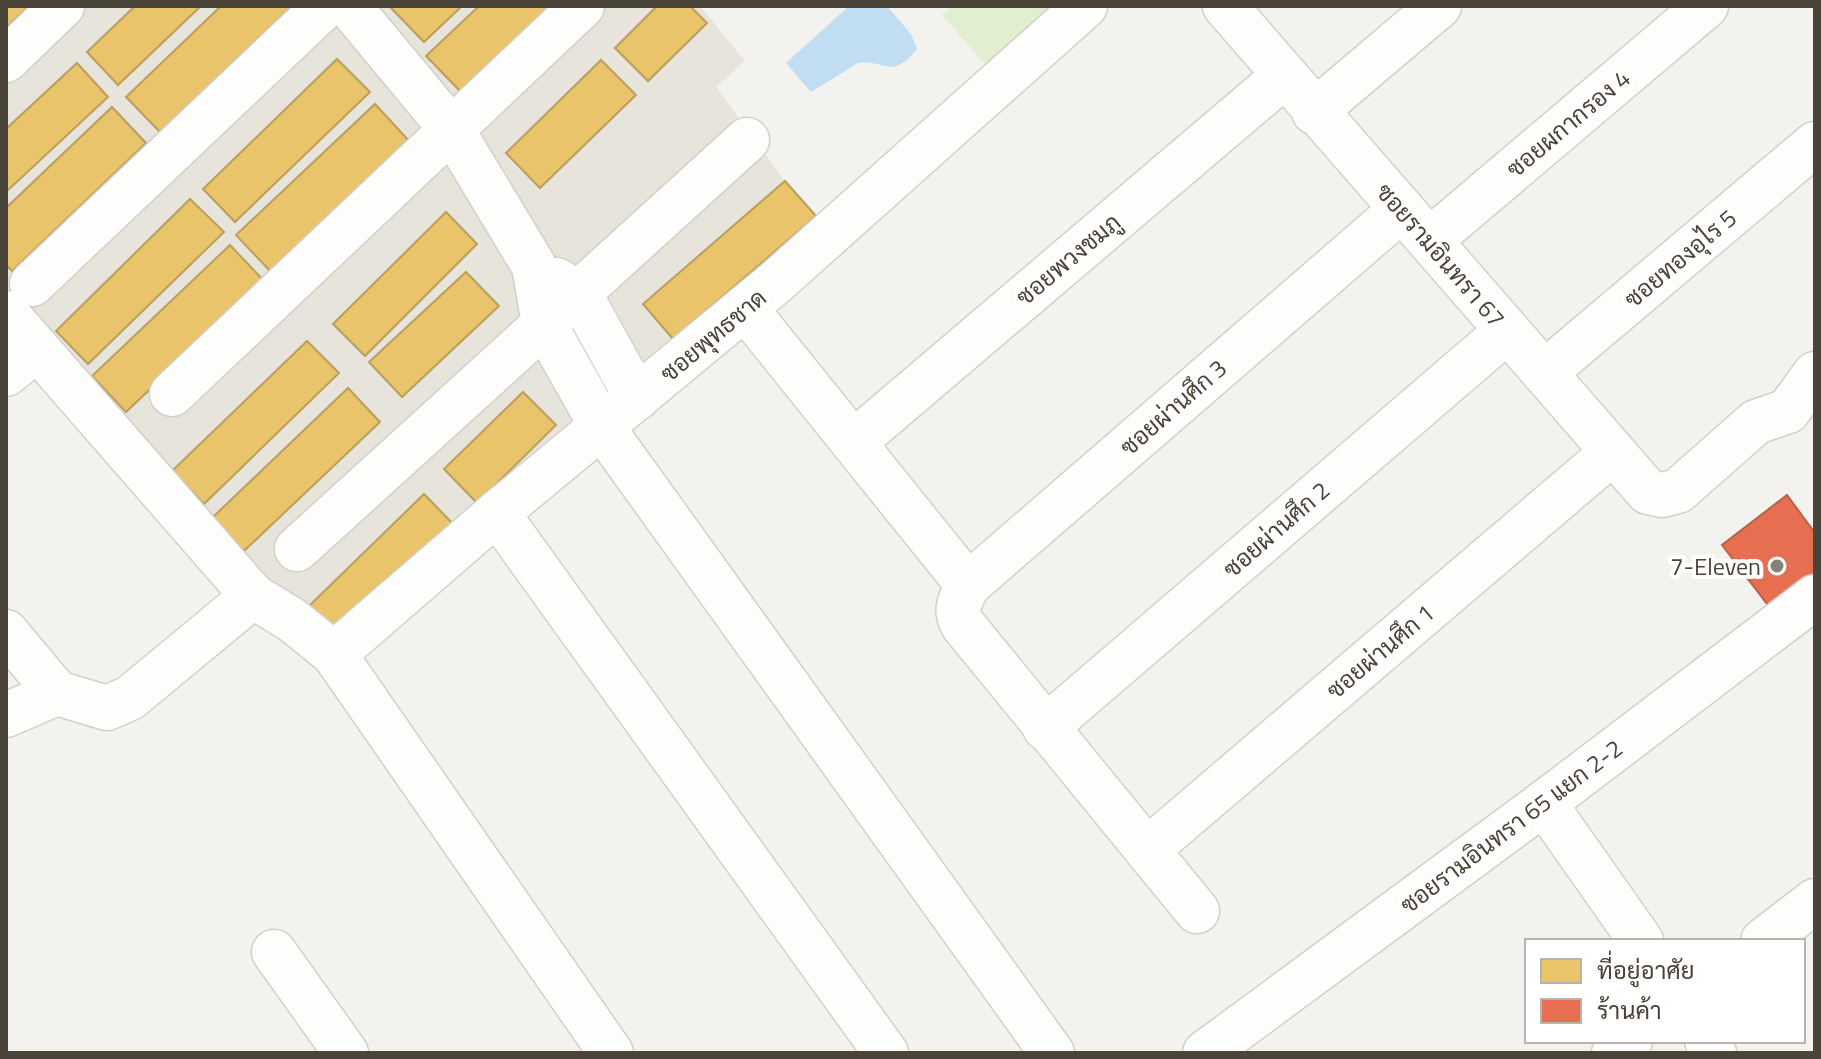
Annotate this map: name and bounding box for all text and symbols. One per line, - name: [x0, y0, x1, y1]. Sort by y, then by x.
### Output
- street label: ซอยผกากรอง 4: [1498, 60, 1638, 186]
- street label: ซอยรามอินทรา 67: [1368, 175, 1514, 335]
- street label: ซอยทองอุไร 5: [1616, 200, 1744, 316]
- street label: ซอยพวงชมภู: [1008, 204, 1128, 314]
- street label: ซอยพุทธชาด: [652, 280, 774, 390]
- street label: ซอยผ่านศึก 3: [1112, 350, 1234, 464]
- street label: ซอยผ่านศึก 2: [1215, 472, 1337, 586]
- place label: 7-Eleven: [1670, 548, 1761, 584]
- marker: 7-Eleven: [1768, 557, 1786, 575]
- street label: ซอยผ่านศึก 1: [1318, 595, 1442, 707]
- street label: ซอยรามอินทรา 65 แยก 2-2: [1392, 730, 1630, 922]
- legend: [1525, 939, 1805, 1043]
- text: ที่อยู่อาศัย: [1597, 950, 1695, 988]
- text: ร้านค้า: [1597, 992, 1662, 1028]

